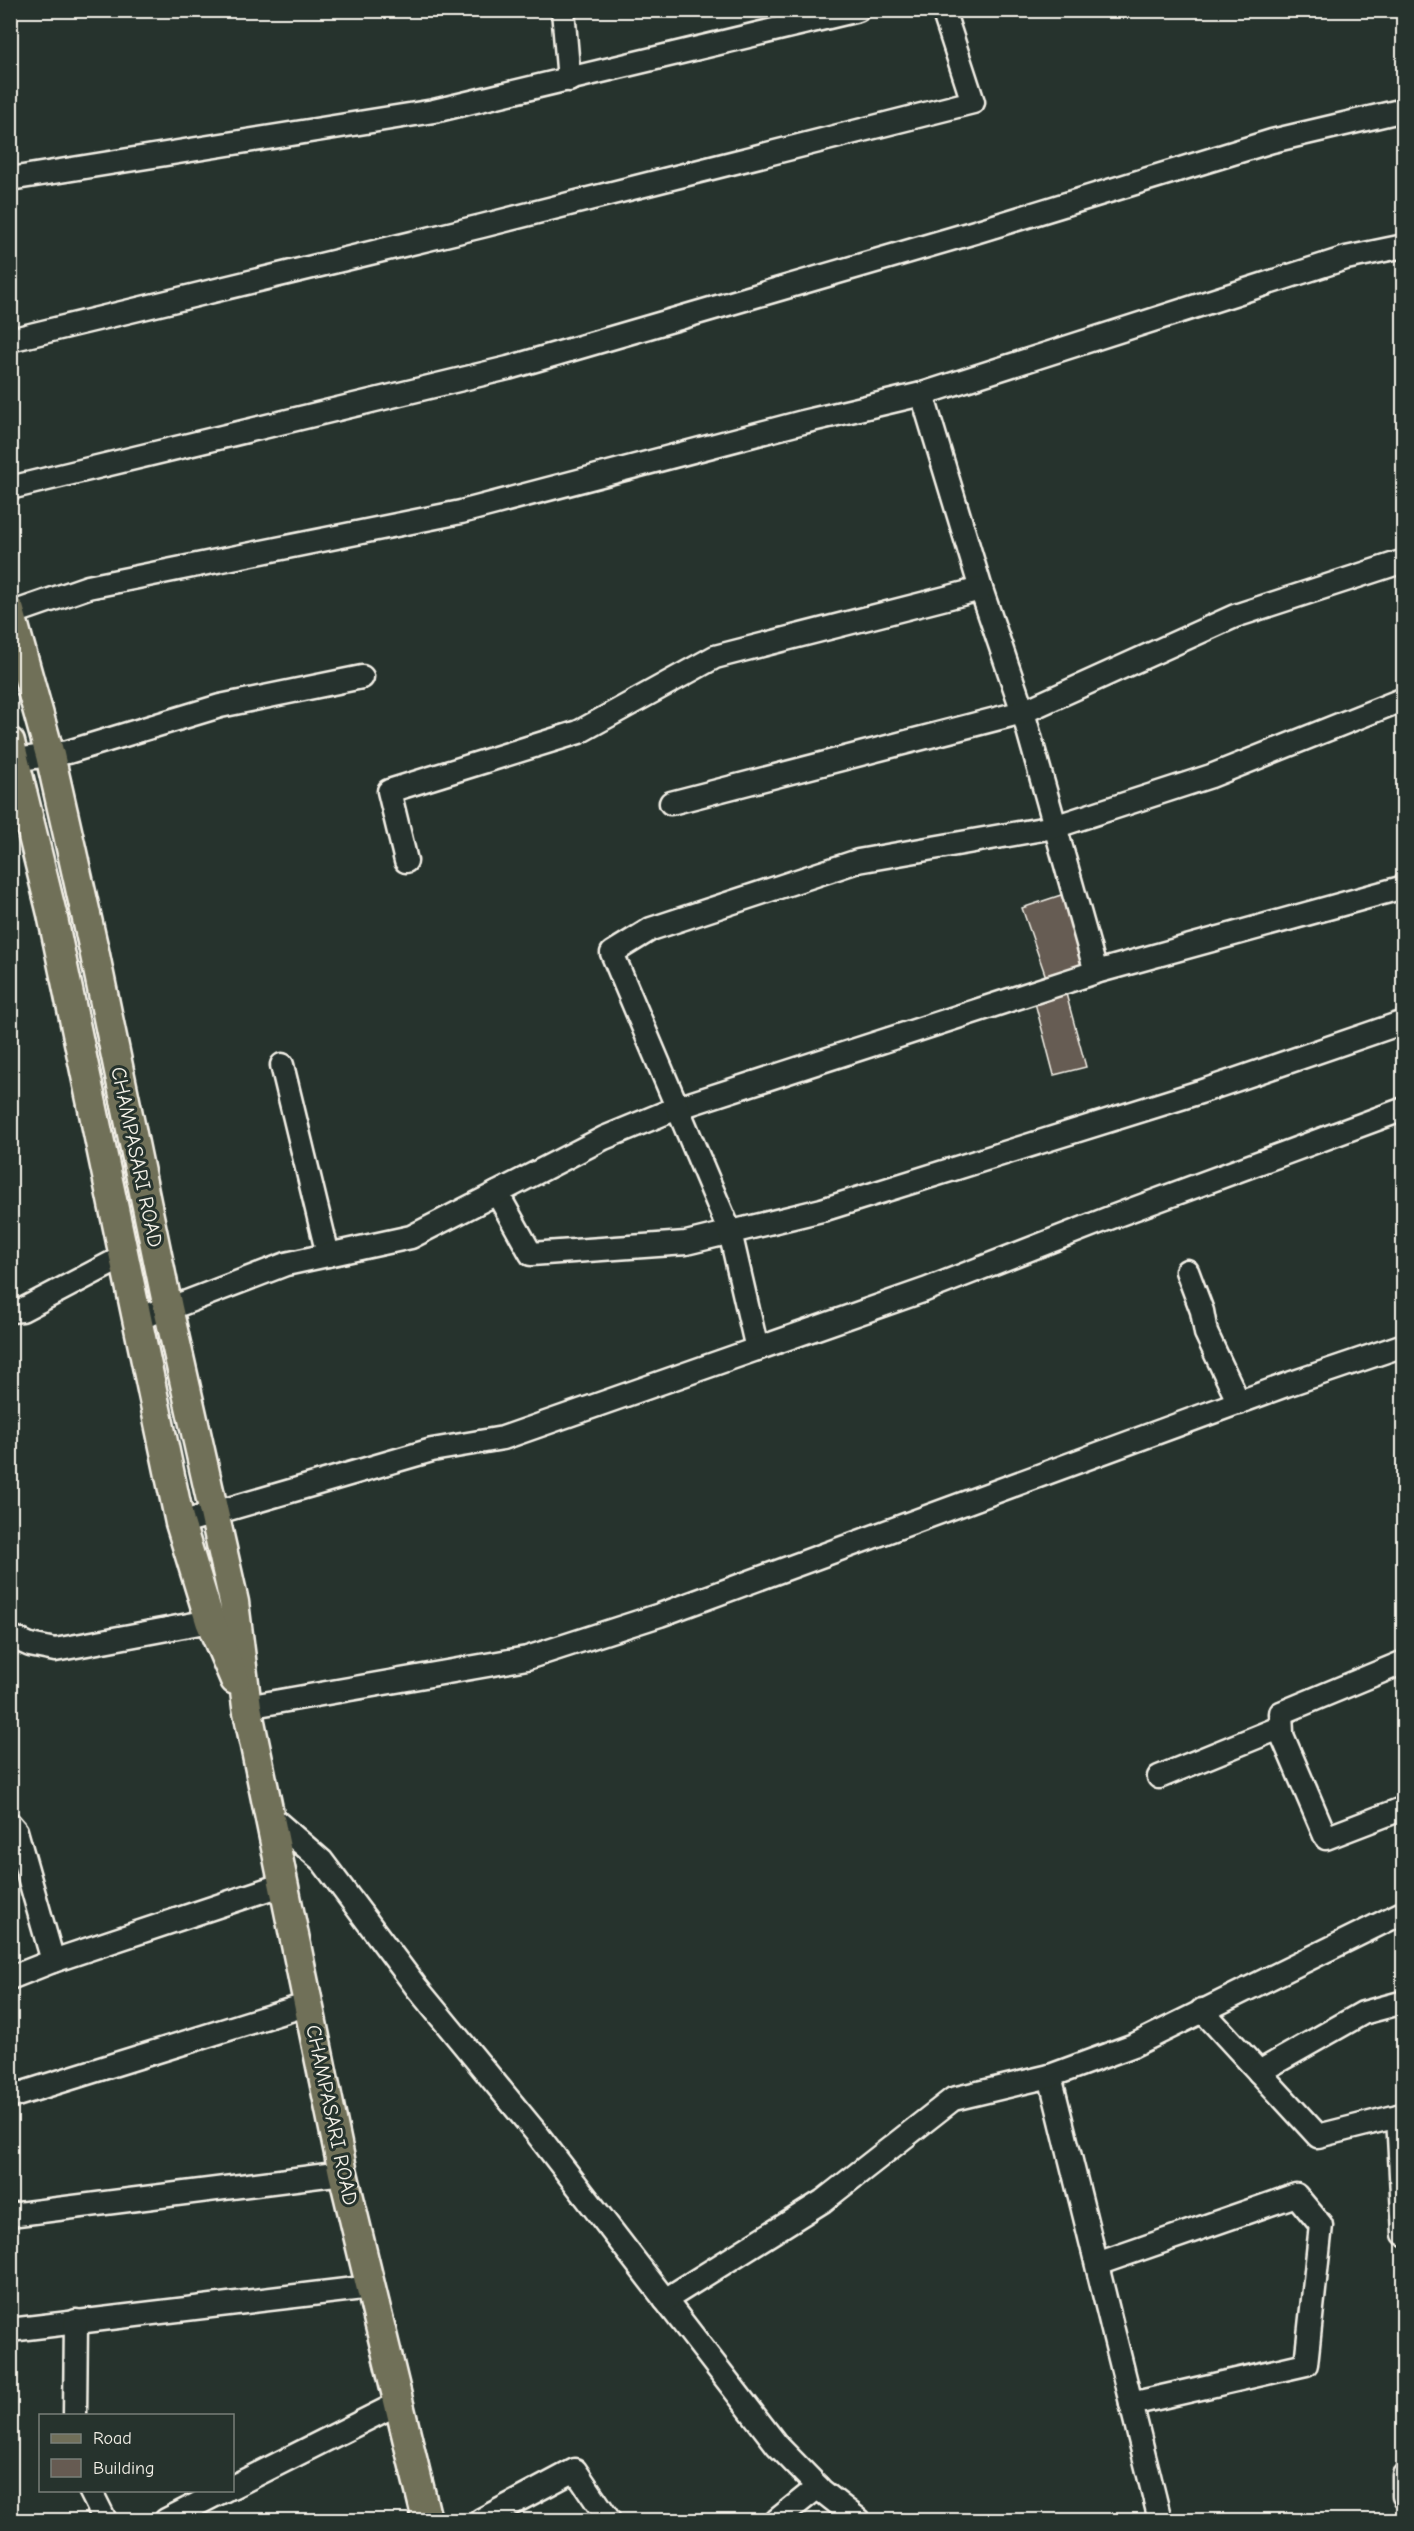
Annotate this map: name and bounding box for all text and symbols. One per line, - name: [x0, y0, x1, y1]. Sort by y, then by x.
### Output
- street label: CHAMPASARI ROAD: [106, 1065, 168, 1249]
- street label: CHAMPASARI ROAD: [301, 2023, 363, 2207]
- legend: [39, 2414, 234, 2492]
- text: Road: [93, 2428, 132, 2449]
- text: Building: [93, 2458, 155, 2479]

